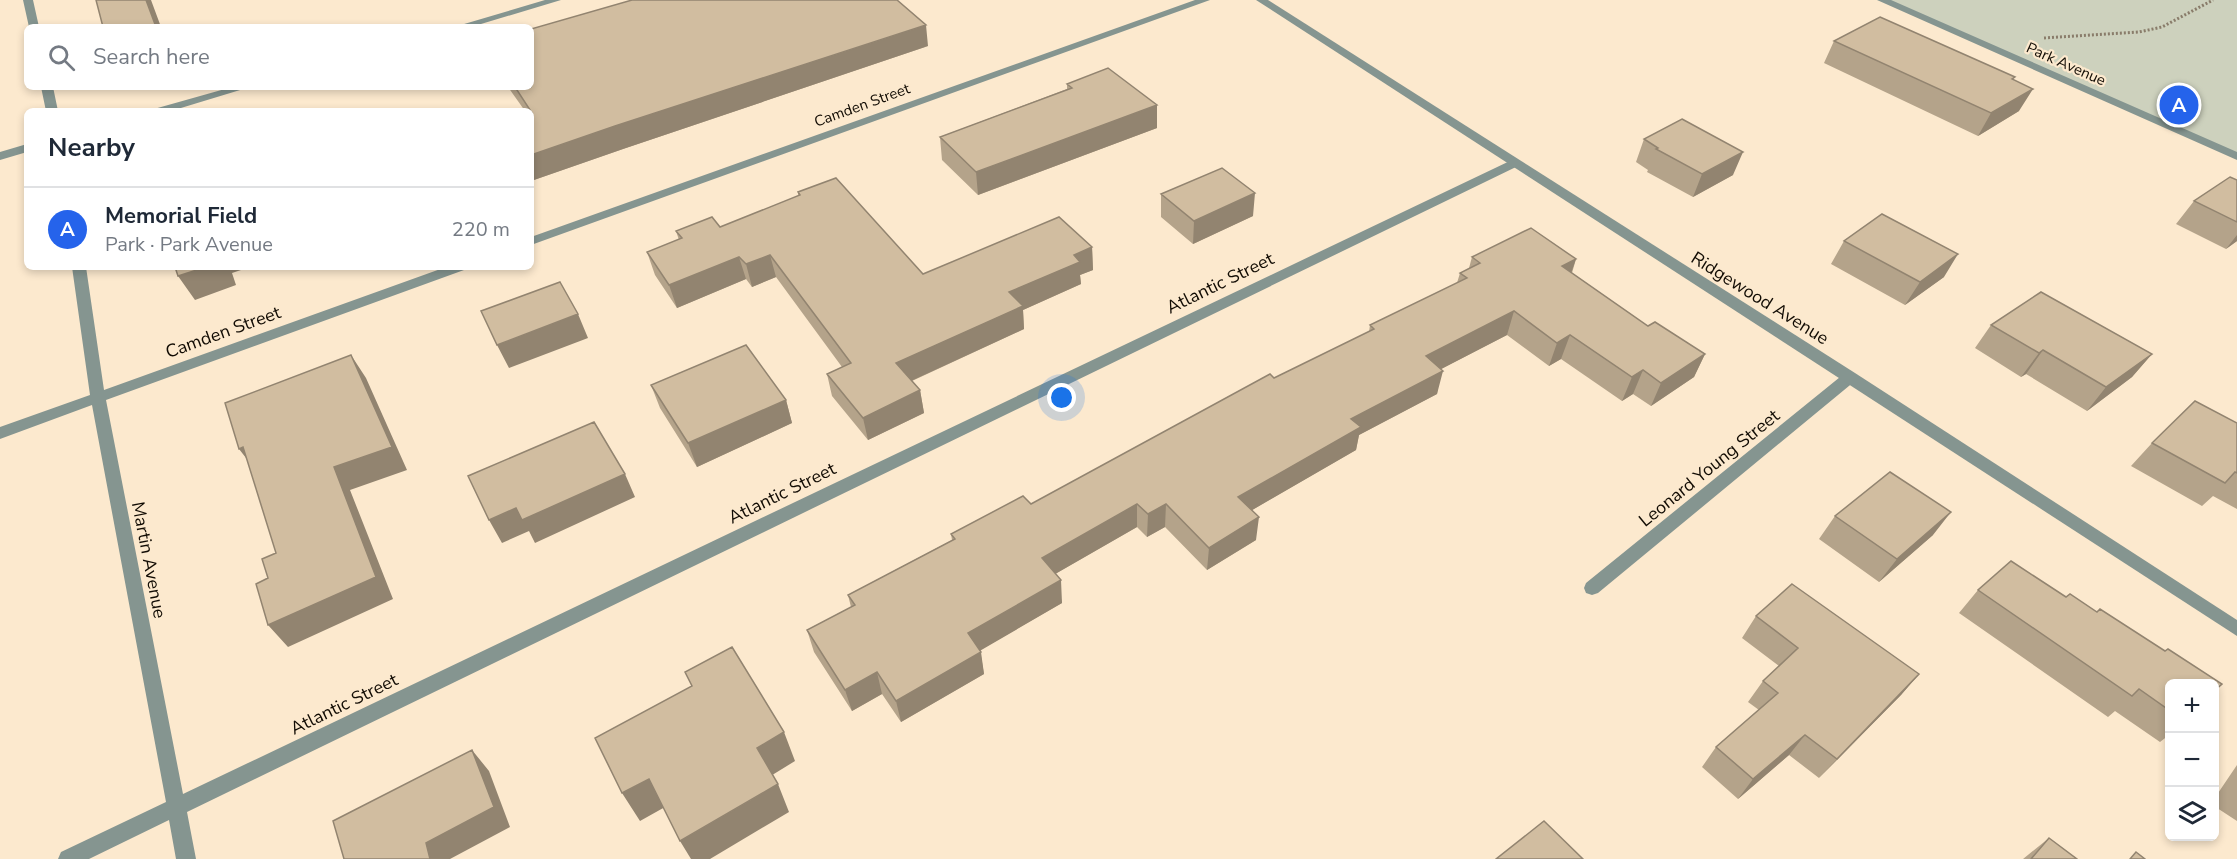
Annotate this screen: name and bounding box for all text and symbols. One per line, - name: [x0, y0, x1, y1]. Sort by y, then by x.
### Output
- search box: [24, 24, 534, 90]
- street label: Park Avenue: [2023, 38, 2109, 90]
- icon: search: [45, 41, 78, 74]
- text: Search here: [93, 42, 210, 72]
- street label: Camden Street: [811, 78, 913, 132]
- pin: A: [2160, 82, 2198, 128]
- text: Nearby: [48, 130, 135, 165]
- text: Memorial Field: [105, 201, 257, 231]
- text: A: [60, 216, 75, 243]
- text: 220 m: [452, 216, 510, 243]
- text: Park · Park Avenue: [105, 231, 273, 258]
- street label: Atlantic Street: [1162, 246, 1278, 319]
- street label: Ridgewood Avenue: [1687, 246, 1833, 350]
- street label: Camden Street: [162, 300, 285, 364]
- your location: [1047, 383, 1076, 412]
- street label: Leonard Young Street: [1634, 403, 1785, 532]
- street label: Atlantic Street: [724, 456, 840, 529]
- street label: Martin Avenue: [126, 500, 172, 620]
- street label: Atlantic Street: [286, 667, 402, 740]
- map controls: [2165, 679, 2219, 841]
- button: +: [2165, 679, 2219, 733]
- button: −: [2165, 733, 2219, 787]
- button: layers: [2165, 787, 2219, 841]

